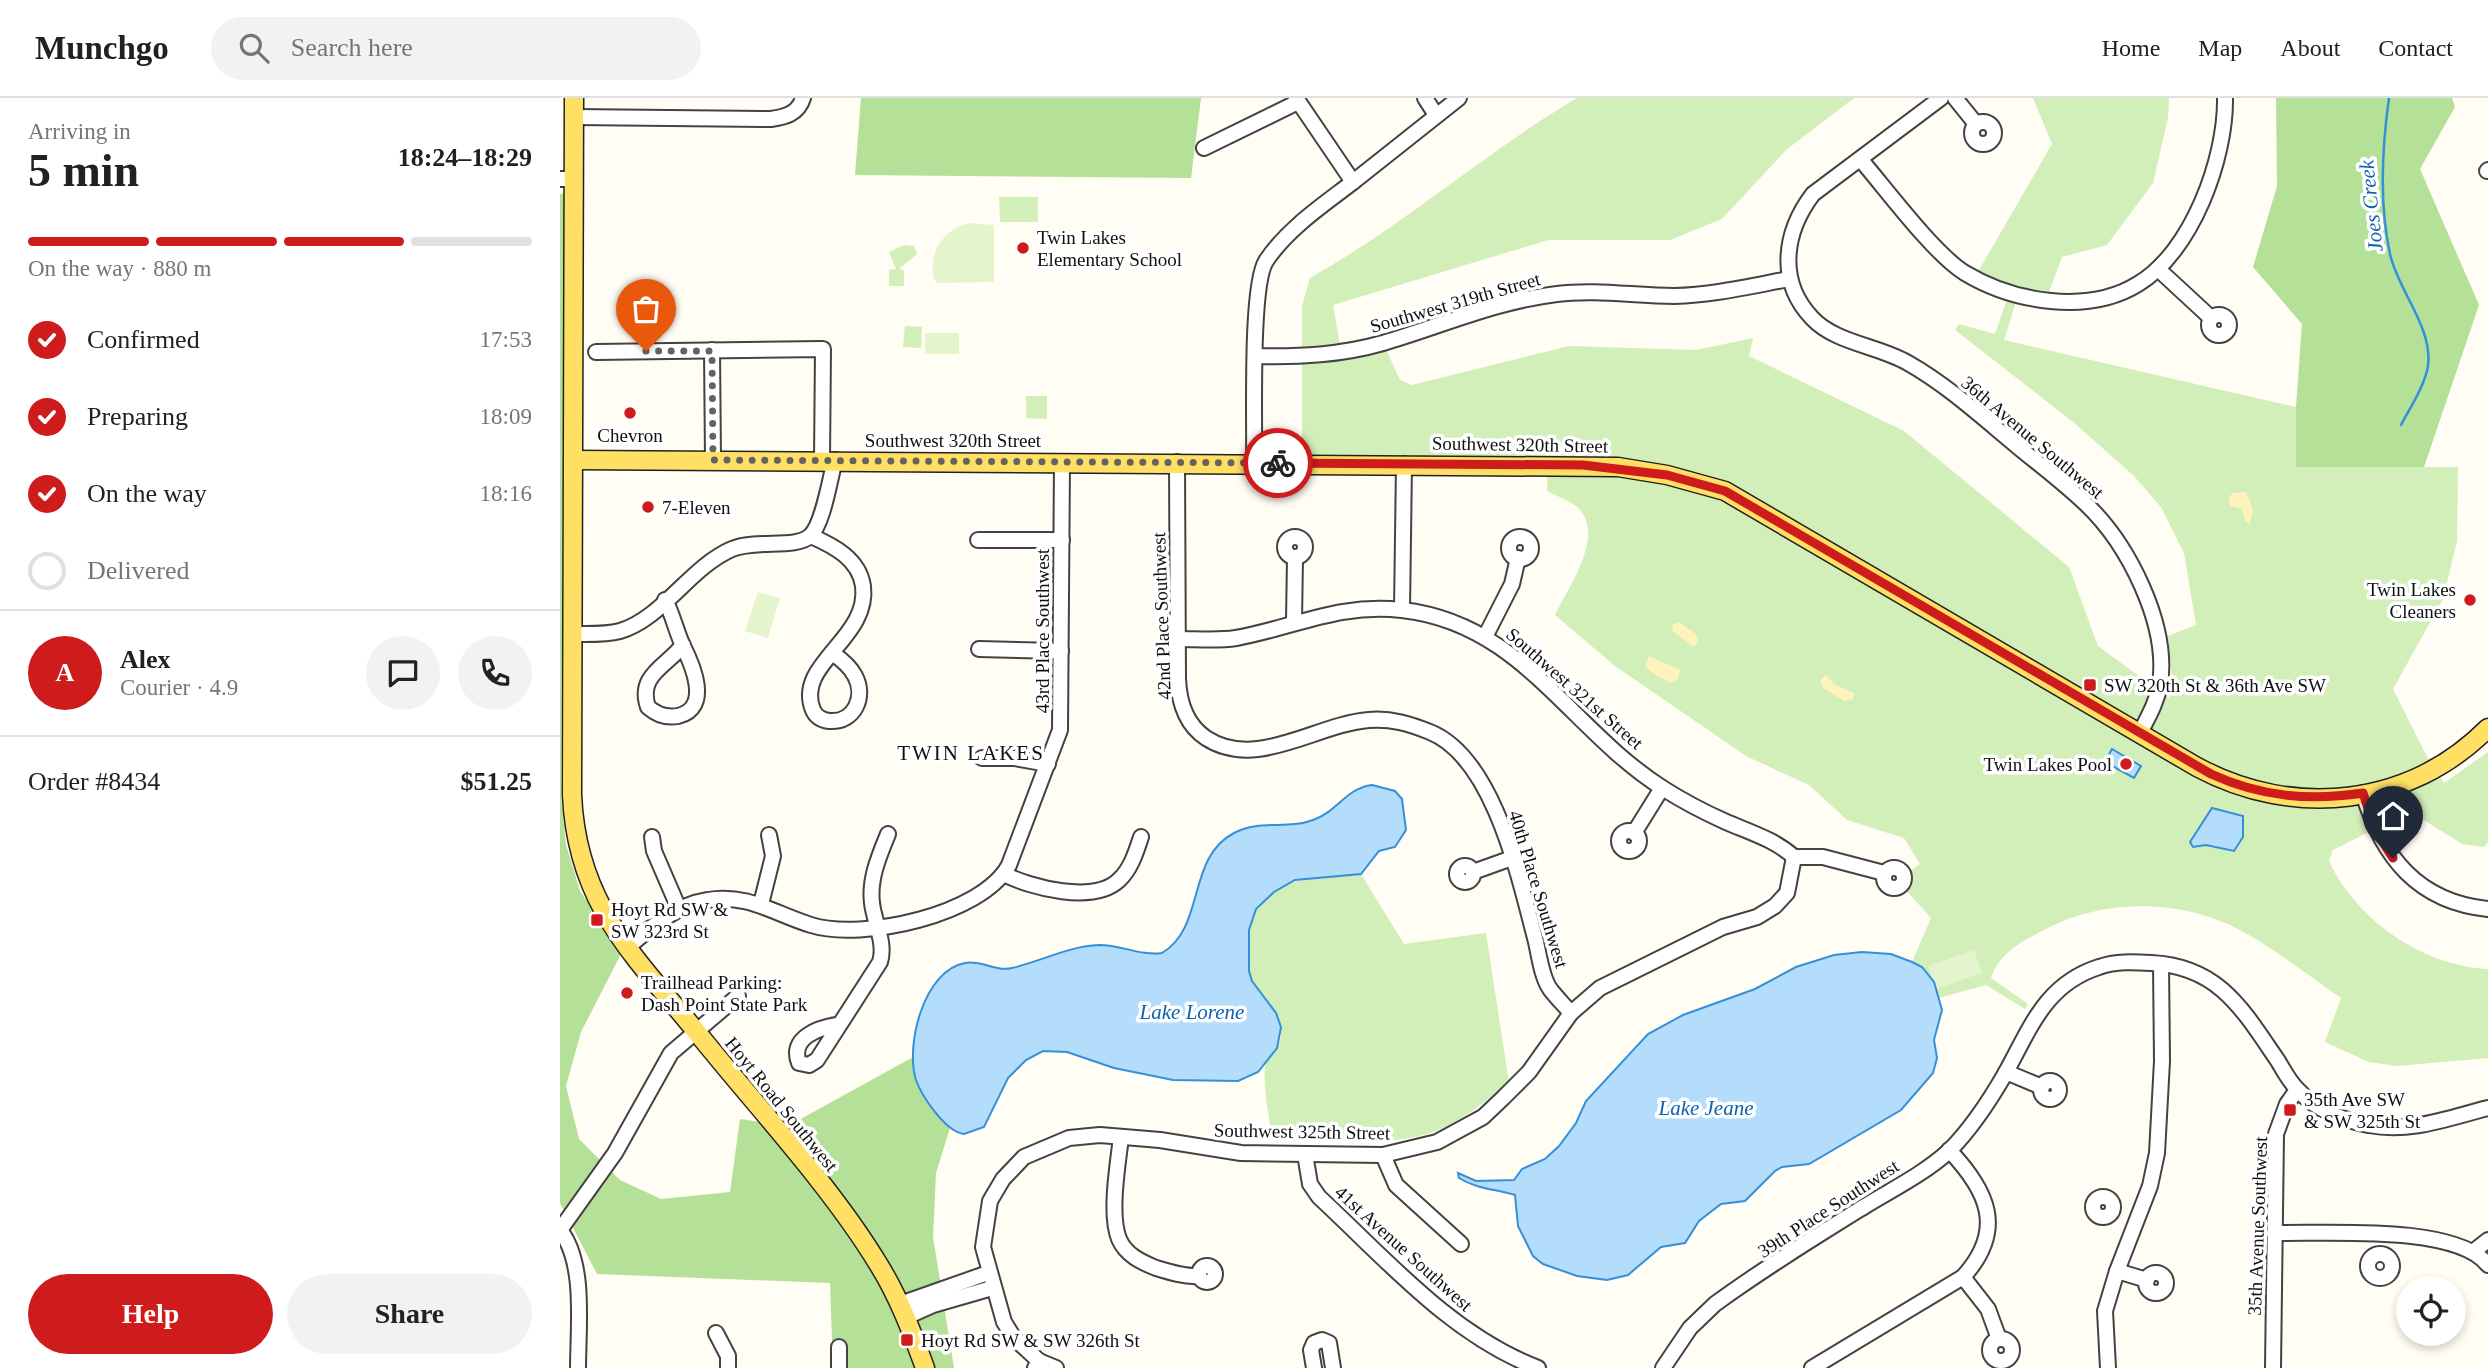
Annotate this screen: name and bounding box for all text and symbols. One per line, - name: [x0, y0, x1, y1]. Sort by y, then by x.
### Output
- search box: [211, 17, 701, 80]
- icon: search: [235, 29, 273, 67]
- text: Munchgo: [35, 30, 169, 66]
- text: Search here: [291, 33, 413, 62]
- text: Home: [2102, 35, 2160, 61]
- text: Map: [2198, 35, 2242, 61]
- text: About: [2280, 35, 2340, 61]
- text: Contact: [2378, 35, 2453, 61]
- text: Arriving in: [28, 119, 131, 144]
- text: 18:24–18:29: [398, 143, 532, 172]
- text: 5 min: [28, 145, 139, 196]
- water label: Joes Creek: [2354, 158, 2388, 253]
- place label: Twin Lakes Elementary School: [1037, 227, 1182, 270]
- marker: Twin Lakes Elementary School: [1015, 240, 1031, 256]
- text: On the way · 880 m: [28, 256, 211, 281]
- street label: Southwest 319th Street: [1368, 268, 1543, 337]
- pin: [616, 279, 676, 351]
- icon: bag: [627, 290, 665, 328]
- icon: check: [28, 321, 66, 359]
- text: Confirmed: [87, 325, 200, 354]
- text: 17:53: [480, 327, 532, 352]
- street label: 36th Avenue Southwest: [1957, 372, 2109, 503]
- icon: check: [28, 398, 66, 436]
- text: Preparing: [87, 402, 188, 431]
- text: 18:09: [480, 404, 532, 429]
- marker: Chevron: [622, 405, 638, 421]
- place label: Chevron: [597, 425, 663, 446]
- courier: [1243, 428, 1313, 498]
- street label: Southwest 320th Street: [865, 430, 1042, 451]
- street label: Southwest 320th Street: [1432, 432, 1609, 457]
- icon: bike: [1259, 444, 1297, 482]
- icon: check: [28, 475, 66, 513]
- text: On the way: [87, 479, 207, 508]
- text: 18:16: [480, 481, 532, 506]
- place label: 7-Eleven: [662, 497, 731, 518]
- marker: 7-Eleven: [640, 499, 656, 515]
- street label: 42nd Place Southwest: [1148, 531, 1175, 700]
- street label: 43rd Place Southwest: [1032, 548, 1053, 713]
- text: Delivered: [87, 556, 190, 585]
- place label: Twin Lakes Cleaners: [2367, 579, 2456, 622]
- marker: Twin Lakes Cleaners: [2462, 592, 2478, 608]
- street label: Southwest 321st Street: [1502, 623, 1648, 754]
- button: chat: [366, 636, 440, 710]
- button: phone: [458, 636, 532, 710]
- text: Alex: [120, 645, 171, 674]
- text: A: [56, 658, 74, 687]
- text: Courier · 4.9: [120, 675, 238, 700]
- place label: SW 320th St & 36th Ave SW: [2104, 675, 2326, 696]
- marker: SW 320th St & 36th Ave SW: [2082, 677, 2098, 693]
- district label: TWIN LAKES: [897, 741, 1045, 765]
- place label: Twin Lakes Pool: [1984, 754, 2112, 775]
- marker: Twin Lakes Pool: [2118, 756, 2134, 772]
- text: Order #8434: [28, 767, 160, 796]
- text: $51.25: [461, 767, 532, 796]
- pin: [2363, 786, 2423, 858]
- icon: home: [2374, 797, 2412, 835]
- street label: 40th Place Southwest: [1505, 808, 1573, 971]
- place label: Hoyt Rd SW & SW 323rd St: [611, 899, 729, 942]
- marker: Hoyt Rd SW & SW 323rd St: [589, 912, 605, 928]
- place label: Trailhead Parking: Dash Point State Park: [641, 972, 808, 1015]
- marker: Trailhead Parking: Dash Point State Park: [619, 985, 635, 1001]
- water label: Lake Lorene: [1139, 1000, 1244, 1024]
- street label: Hoyt Road Southwest: [721, 1033, 843, 1176]
- place label: 35th Ave SW & SW 325th St: [2304, 1089, 2421, 1132]
- water label: Lake Jeane: [1657, 1096, 1754, 1120]
- marker: 35th Ave SW & SW 325th St: [2282, 1102, 2298, 1118]
- street label: Southwest 325th Street: [1214, 1119, 1391, 1144]
- street label: 35th Avenue Southwest: [2244, 1135, 2271, 1316]
- street label: 39th Place Southwest: [1754, 1155, 1903, 1262]
- street label: 41st Avenue Southwest: [1331, 1181, 1477, 1316]
- button: Help: [28, 1274, 273, 1354]
- button: Share: [287, 1274, 532, 1354]
- map controls: [2396, 1276, 2466, 1346]
- button: locate: [2396, 1276, 2466, 1346]
- place label: Hoyt Rd SW & SW 326th St: [921, 1330, 1141, 1351]
- marker: Hoyt Rd SW & SW 326th St: [899, 1332, 915, 1348]

